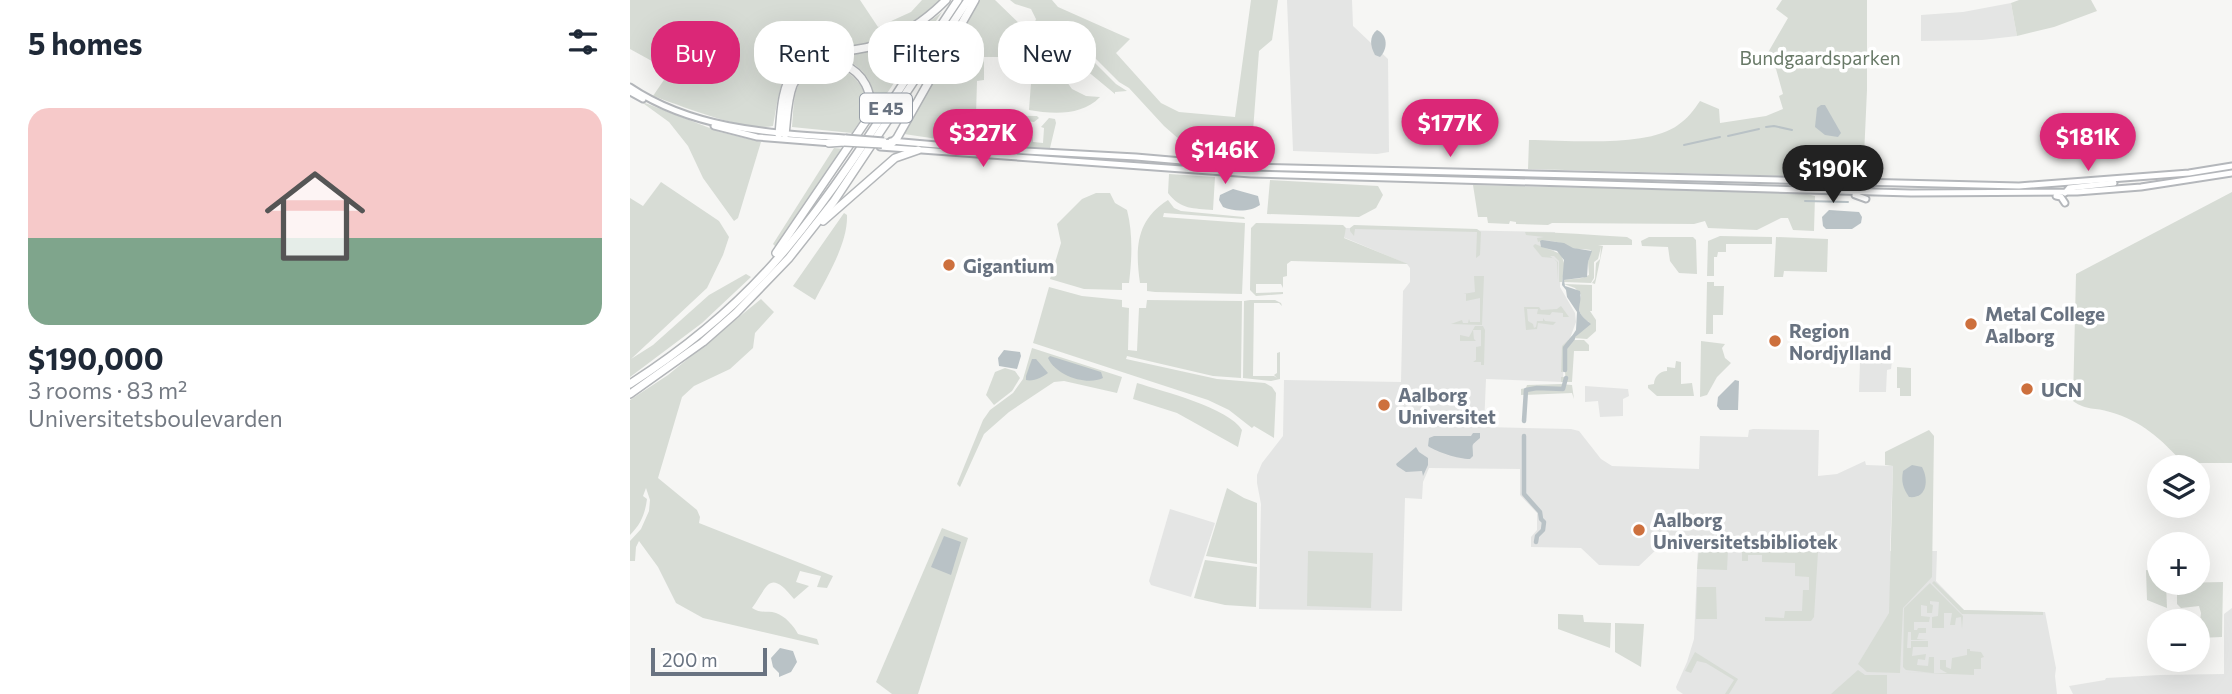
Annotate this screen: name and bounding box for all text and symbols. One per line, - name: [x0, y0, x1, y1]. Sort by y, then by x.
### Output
- chip: Buy: [651, 21, 740, 84]
- chip: Rent: [754, 21, 854, 84]
- chip: Filters: [868, 21, 984, 84]
- chip: New: [998, 21, 1096, 84]
- icon: filters: [564, 23, 602, 61]
- text: 5 homes: [28, 24, 142, 61]
- park label: Bundgaardsparken: [1739, 46, 1901, 69]
- road number: E 45: [860, 94, 912, 122]
- pin: $177K: [1401, 100, 1499, 159]
- text: $177K: [1418, 108, 1482, 136]
- pin: $327K: [934, 110, 1032, 169]
- pin: $181K: [2039, 114, 2137, 173]
- text: $327K: [949, 118, 1017, 146]
- text: $181K: [2056, 122, 2120, 150]
- pin: $146K: [1176, 127, 1274, 186]
- text: $146K: [1191, 135, 1259, 163]
- pin: $190K: [1784, 146, 1882, 205]
- icon: home: [252, 153, 378, 279]
- text: $190K: [1798, 154, 1868, 182]
- place label: Gigantium: [963, 254, 1054, 277]
- marker: Gigantium: [941, 257, 957, 273]
- place label: Metal College Aalborg: [1985, 302, 2105, 347]
- marker: Metal College Aalborg: [1963, 316, 1979, 332]
- place label: Region Nordjylland: [1789, 319, 1891, 364]
- marker: Region Nordjylland: [1767, 333, 1783, 349]
- text: $190,000: [28, 339, 164, 376]
- text: 3 rooms · 83 m²: [28, 376, 187, 404]
- place label: UCN: [2041, 378, 2082, 401]
- marker: UCN: [2019, 381, 2035, 397]
- place label: Aalborg Universitet: [1398, 383, 1496, 428]
- marker: Aalborg Universitet: [1376, 397, 1392, 413]
- text: Universitetsboulevarden: [28, 404, 283, 432]
- map controls: [2147, 455, 2210, 672]
- button: layers: [2147, 455, 2210, 518]
- place label: Aalborg Universitetsbibliotek: [1653, 508, 1838, 553]
- marker: Aalborg Universitetsbibliotek: [1631, 522, 1647, 538]
- button: +: [2147, 532, 2210, 595]
- button: −: [2147, 609, 2210, 672]
- scale bar: [651, 645, 766, 677]
- text: 200 m: [662, 648, 718, 671]

